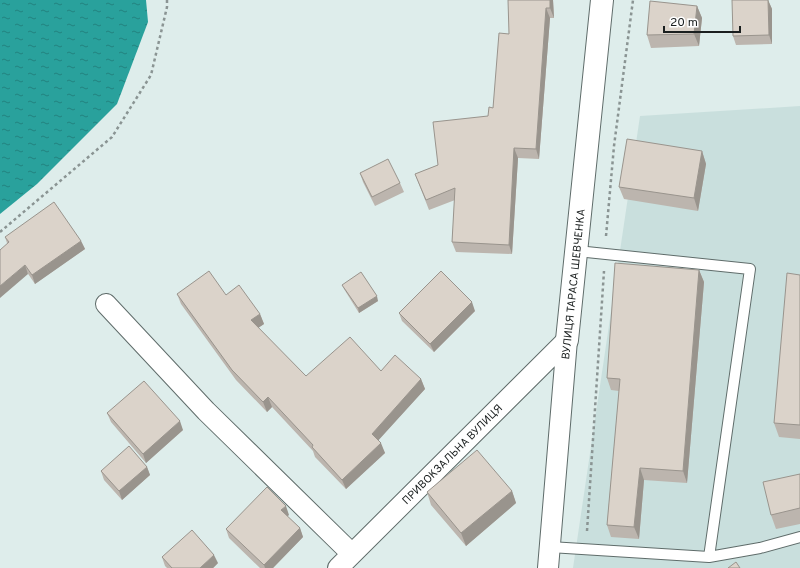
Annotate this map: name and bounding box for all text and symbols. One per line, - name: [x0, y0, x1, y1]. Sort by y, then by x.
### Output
- scale bar: [664, 8, 740, 34]
- text: 20 m: [670, 15, 698, 31]
- street label: ВУЛИЦЯ ТАРАСА ШЕВЧЕНКА: [559, 208, 589, 360]
- street label: ПРИВОКЗАЛЬНА ВУЛИЦЯ: [400, 402, 506, 508]

